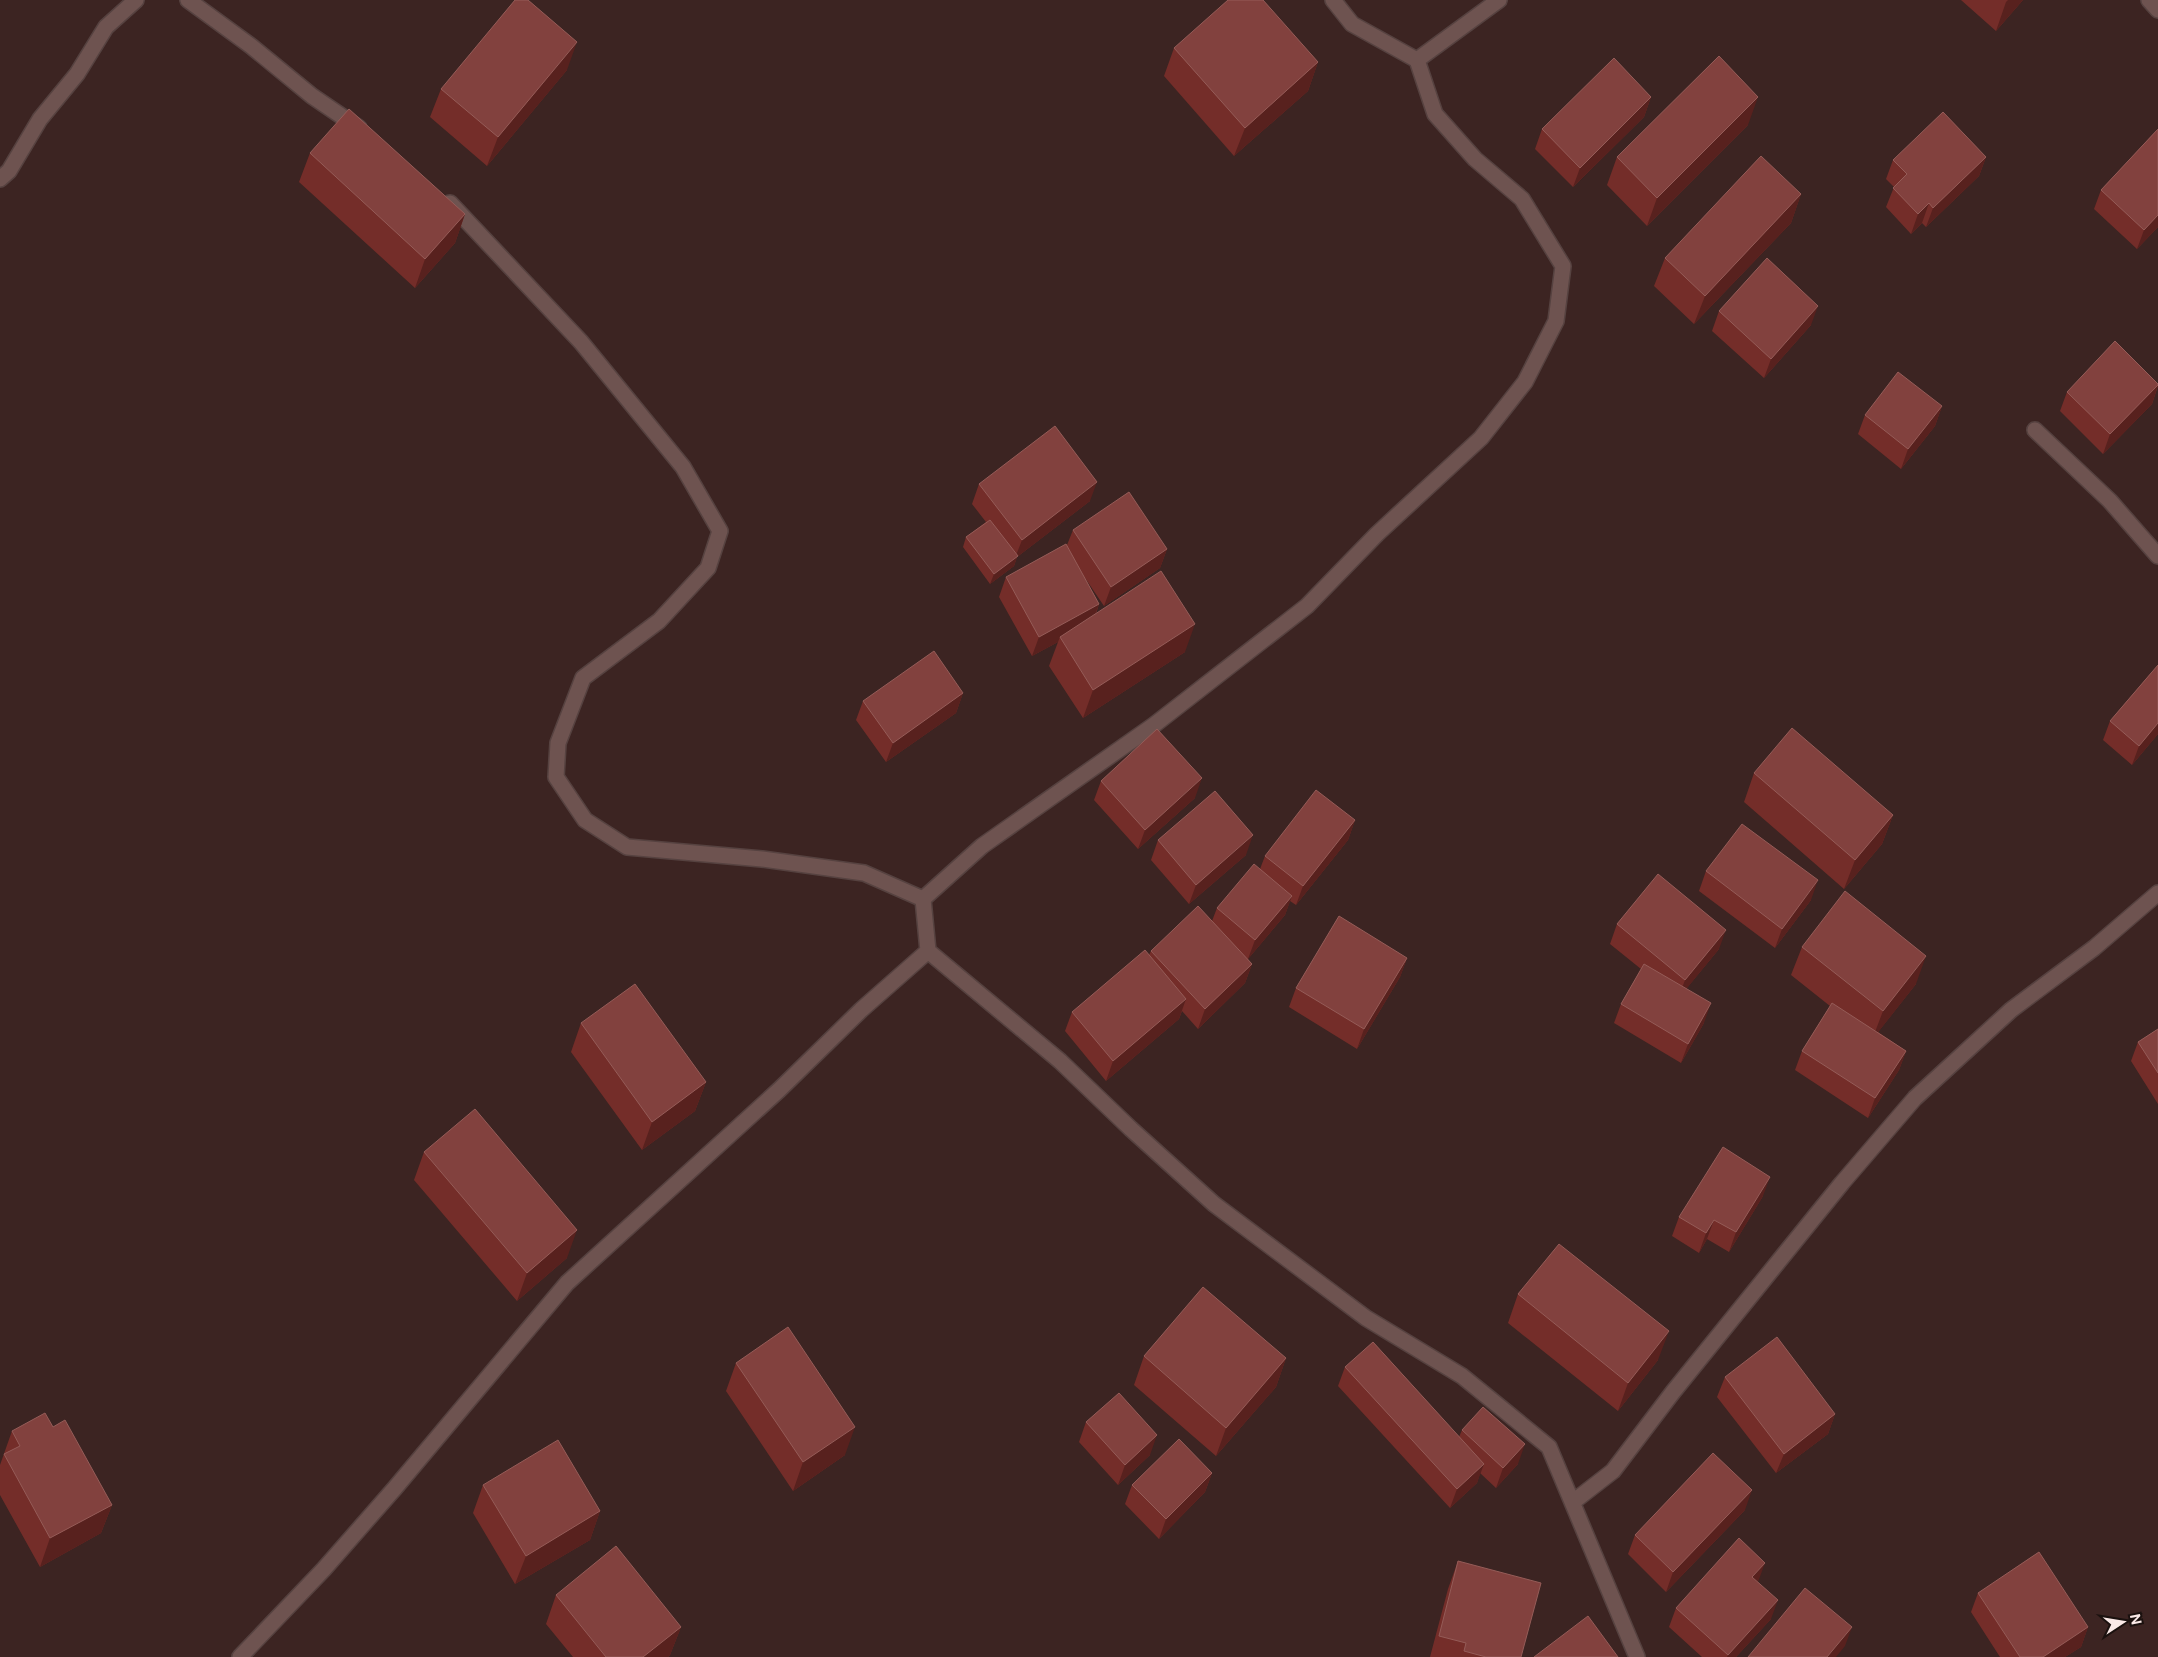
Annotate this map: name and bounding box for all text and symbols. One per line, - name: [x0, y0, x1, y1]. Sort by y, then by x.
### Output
- north arrow: [2098, 1597, 2148, 1647]
- text: N: [2127, 1612, 2145, 1626]

